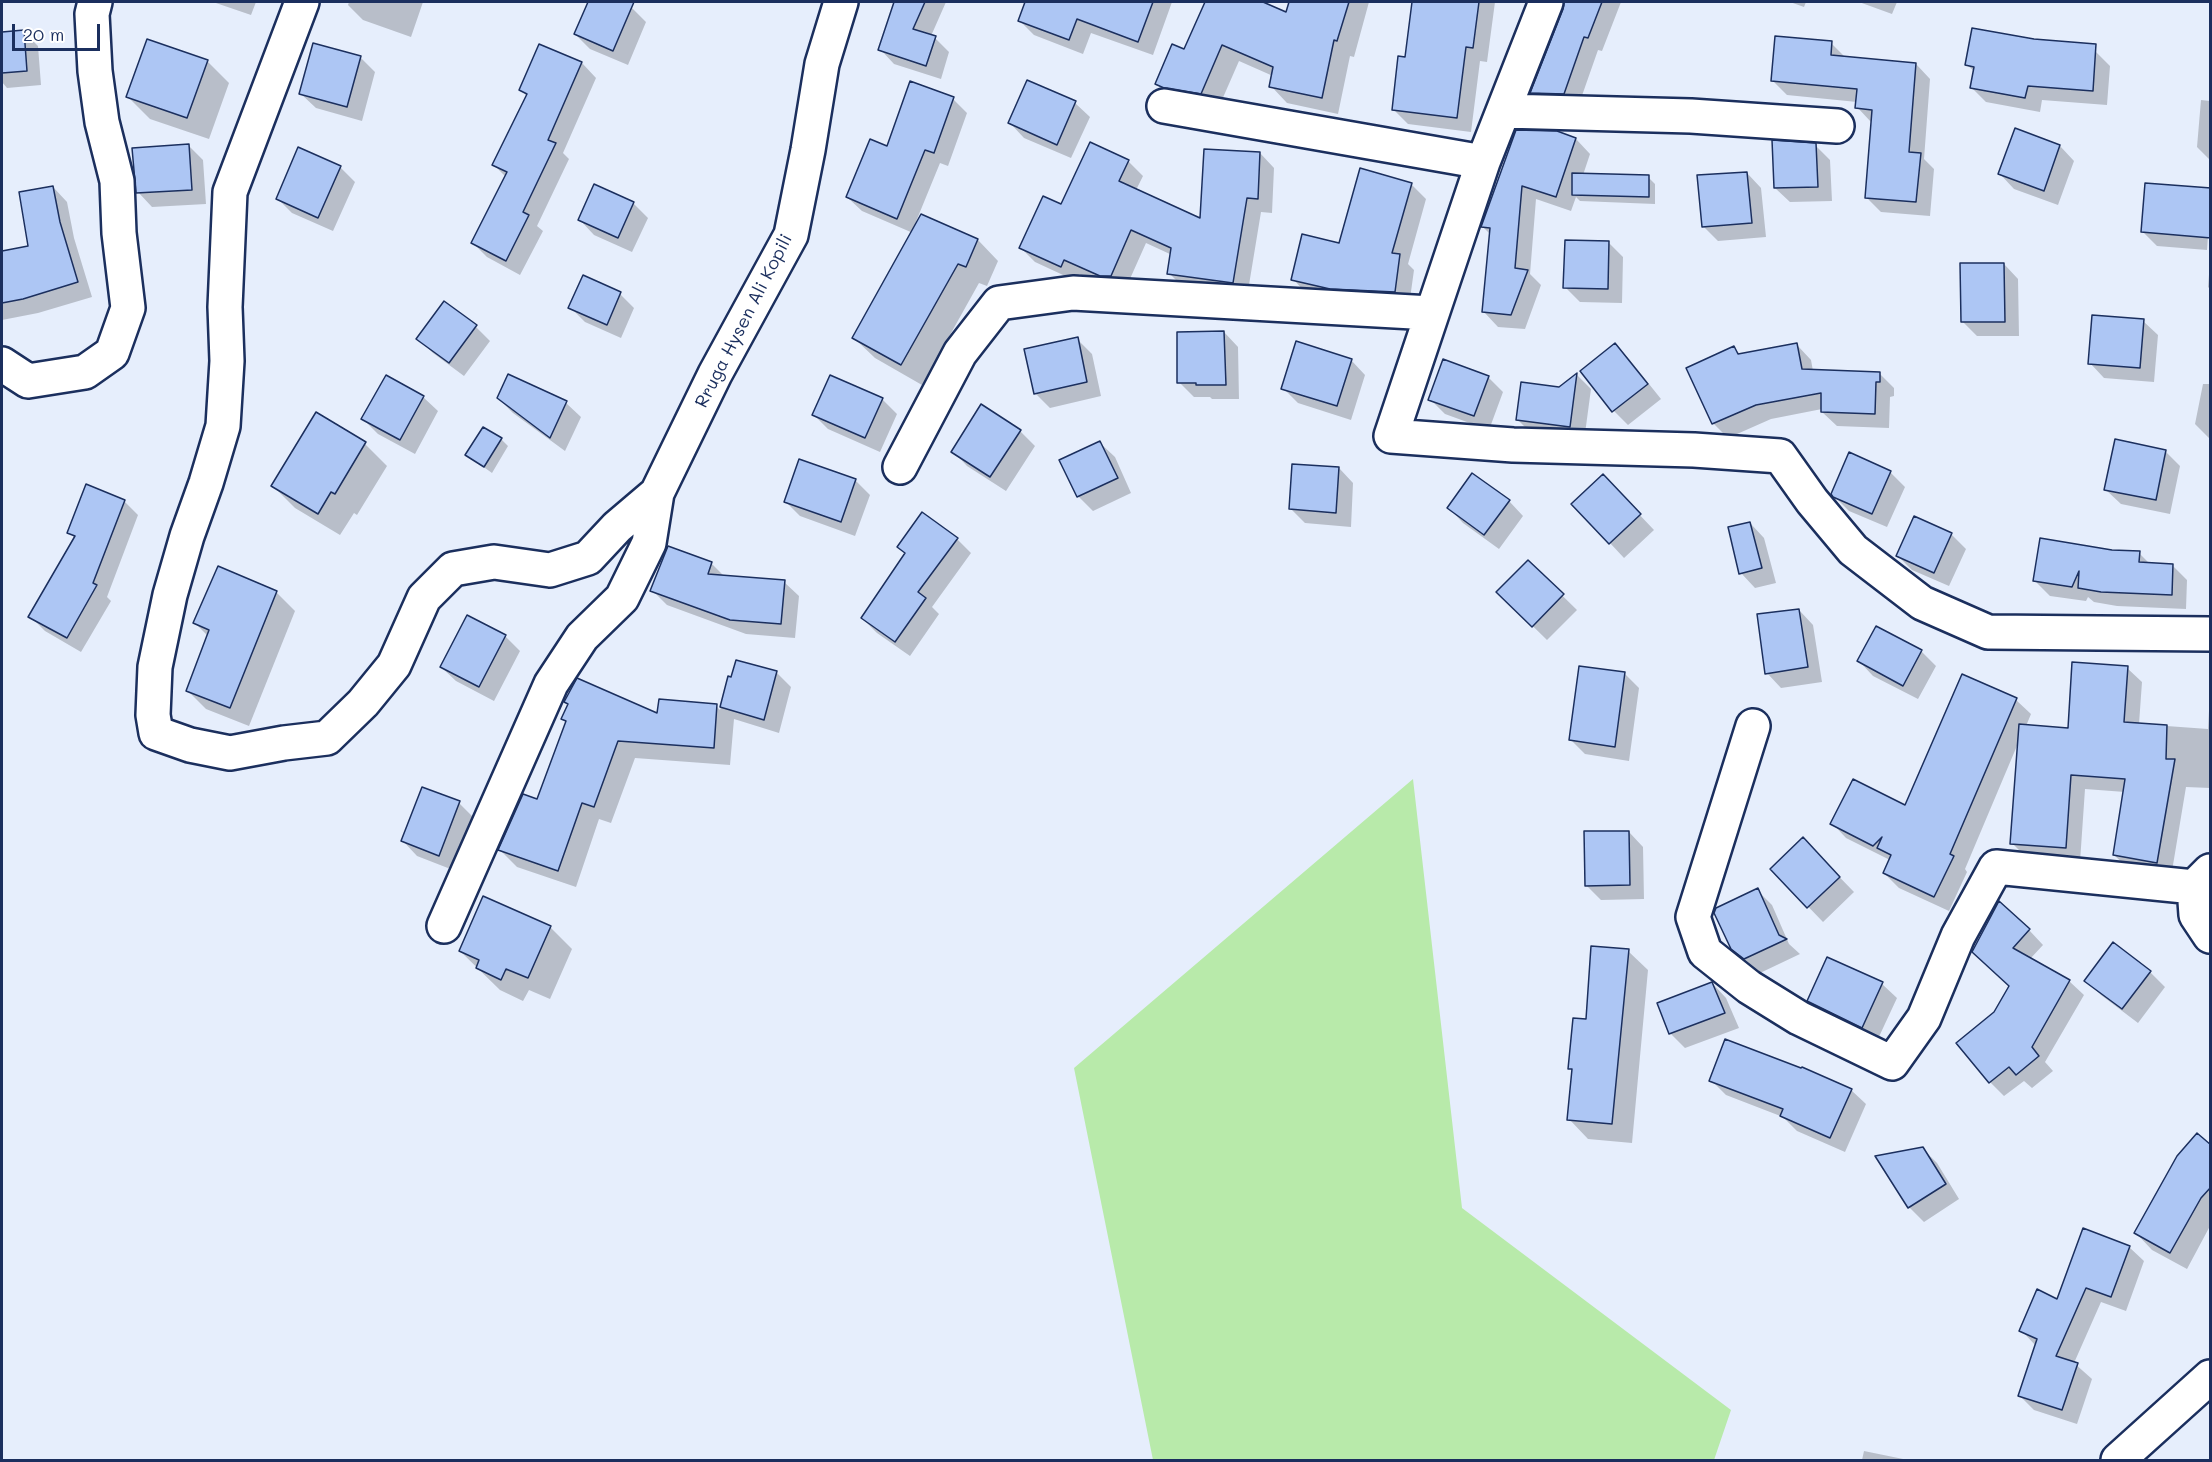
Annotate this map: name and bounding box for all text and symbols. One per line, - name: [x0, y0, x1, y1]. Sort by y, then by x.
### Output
- scale bar: [15, 12, 104, 50]
- text: 20 m: [23, 22, 64, 46]
- street label: Rruga Hysen Ali Kopili: [691, 230, 797, 412]

